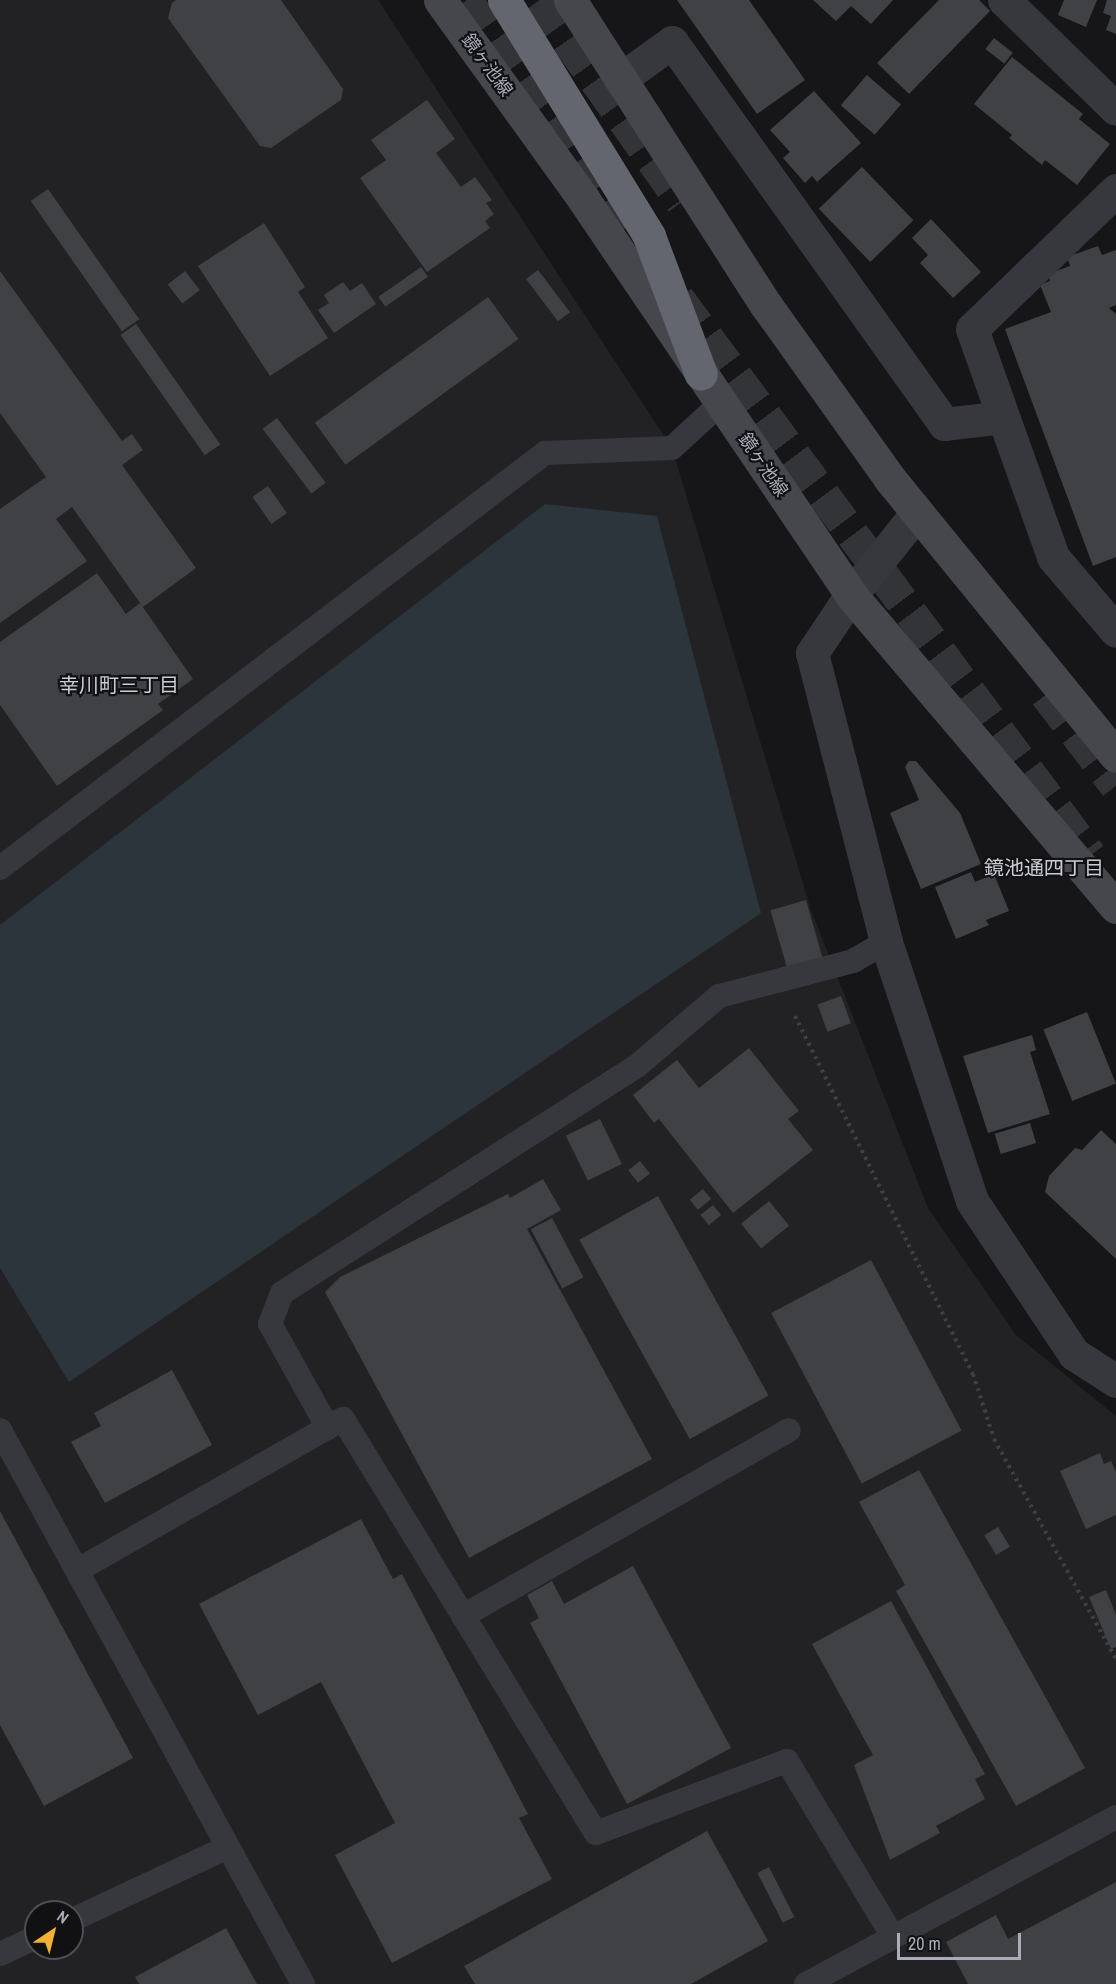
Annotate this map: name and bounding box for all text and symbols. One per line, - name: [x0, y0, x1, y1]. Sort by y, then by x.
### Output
- street label: 鏡ヶ池線: [457, 30, 517, 100]
- street label: 鏡ヶ池線: [734, 429, 792, 501]
- district label: 幸川町三丁目: [59, 672, 179, 696]
- district label: 鏡池通四丁目: [984, 855, 1104, 879]
- north arrow: [24, 1900, 84, 1960]
- text: N: [53, 1905, 73, 1929]
- scale bar: [900, 1921, 1024, 1959]
- text: 20 m: [908, 1931, 941, 1956]

